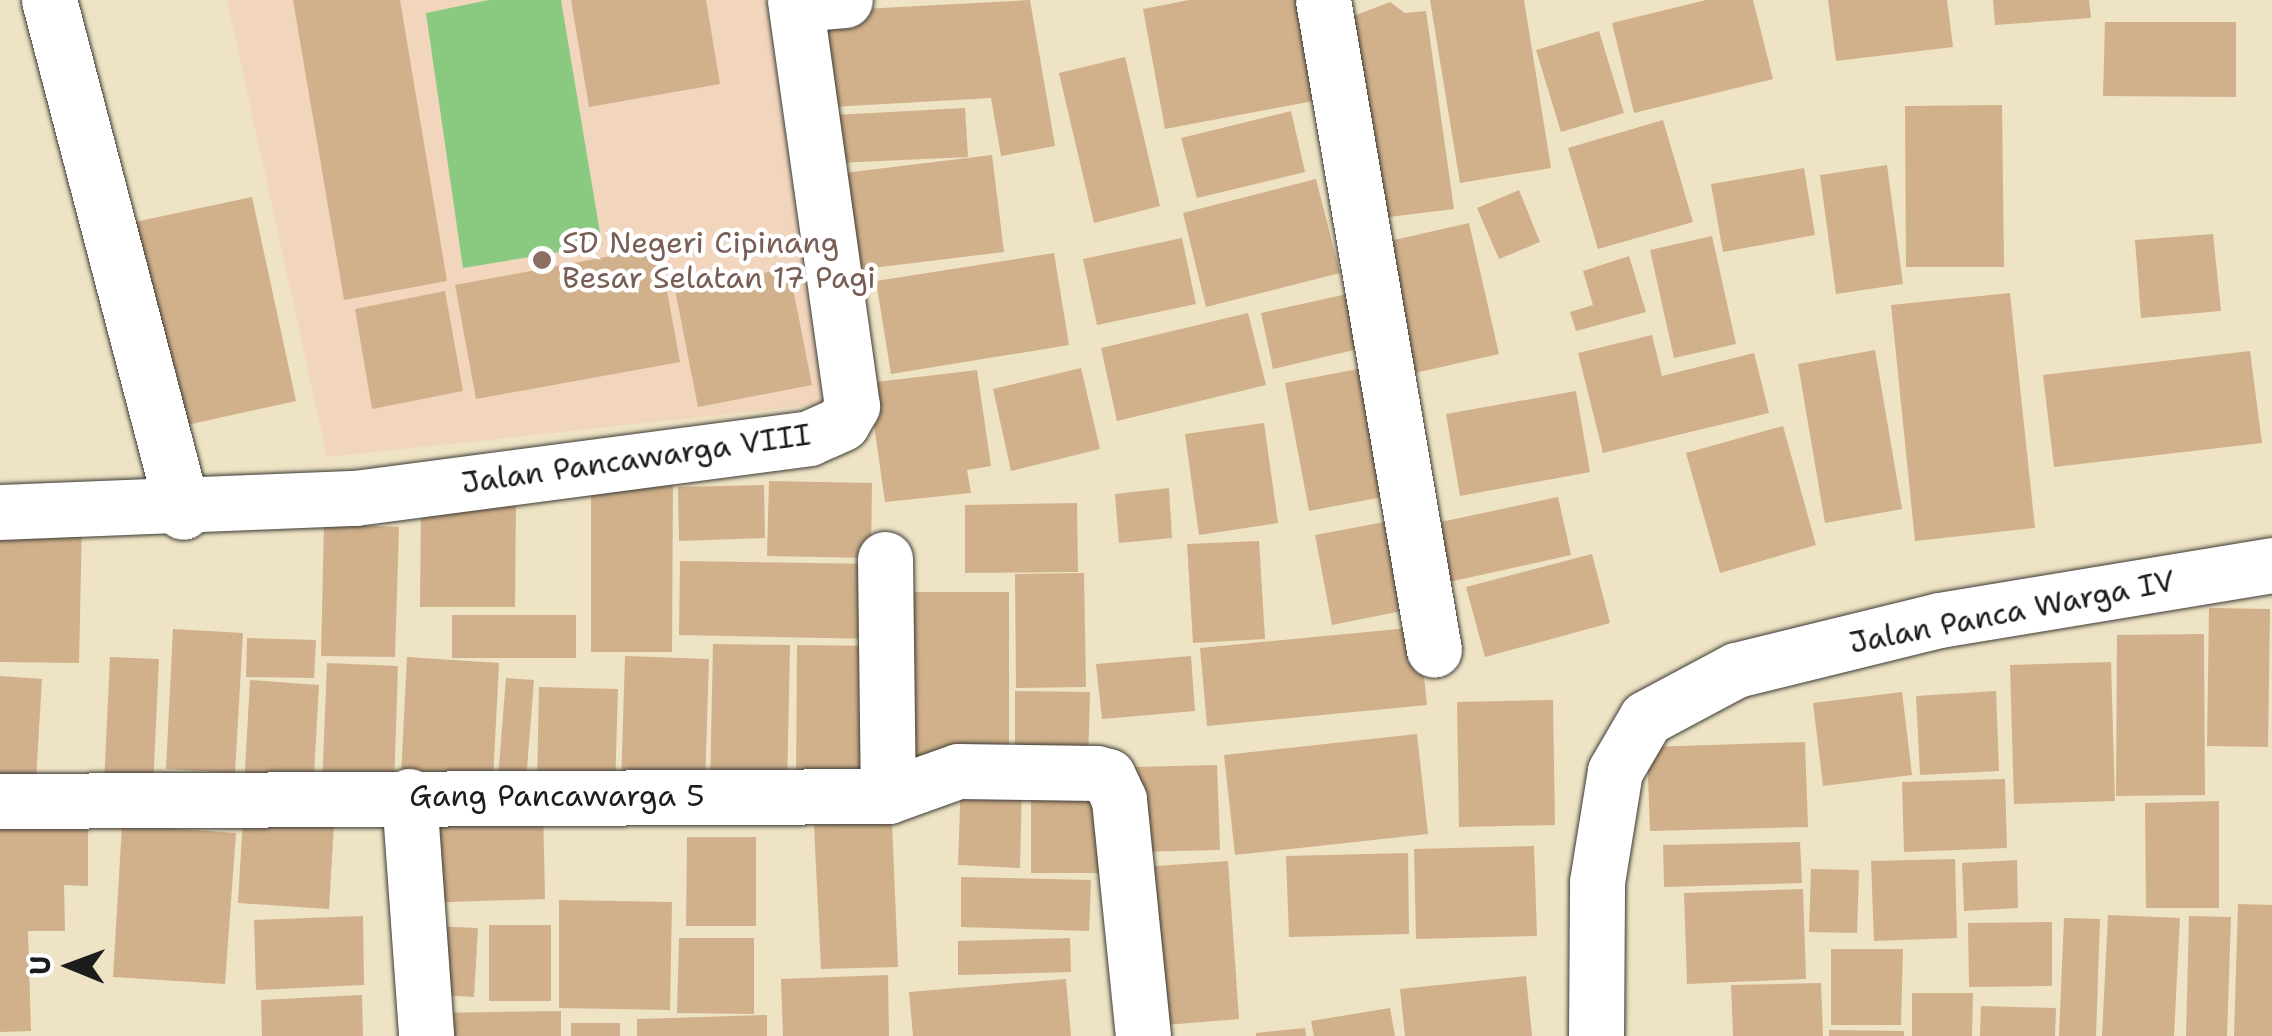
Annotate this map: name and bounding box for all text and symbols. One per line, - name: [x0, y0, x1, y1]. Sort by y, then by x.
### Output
- place label: SD Negeri Cipinang Besar Selatan 17 Pagi: [562, 225, 876, 296]
- marker: SD Negeri Cipinang Besar Selatan 17 Pagi: [531, 249, 553, 271]
- street label: Jalan Pancawarga VIII: [459, 417, 813, 501]
- street label: Jalan Panca Warga IV: [1846, 563, 2178, 661]
- street label: Gang Pancawarga 5: [409, 778, 705, 814]
- north arrow: [20, 916, 120, 1016]
- text: U: [21, 956, 59, 975]

